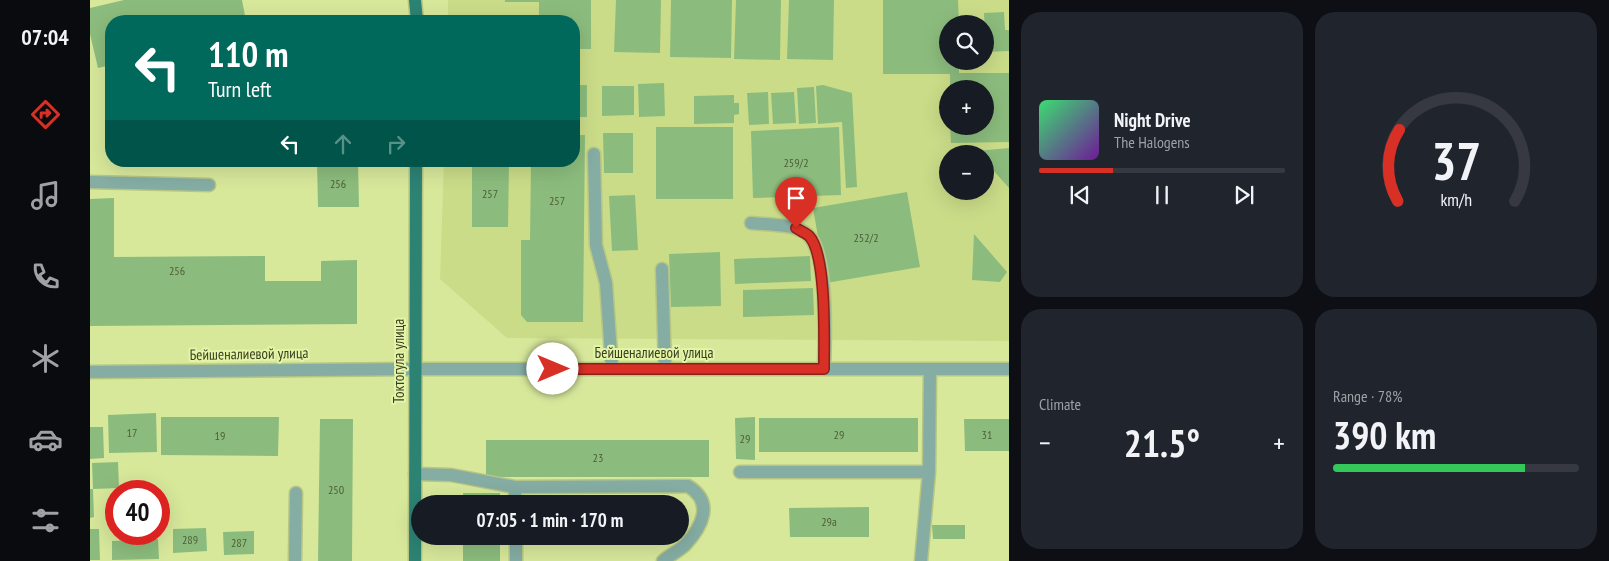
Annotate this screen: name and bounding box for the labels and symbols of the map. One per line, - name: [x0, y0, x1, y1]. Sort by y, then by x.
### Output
- house number: 259/2: [783, 155, 809, 170]
- house number: 256: [330, 176, 346, 191]
- pin: [775, 177, 817, 228]
- house number: 257: [482, 186, 498, 201]
- house number: 257: [549, 193, 565, 208]
- house number: 252/2: [853, 230, 879, 245]
- house number: 256: [169, 263, 185, 278]
- street label: Токтогула улица: [389, 319, 408, 403]
- position arrow: [526, 342, 578, 394]
- street label: Бейшеналиевой улица: [189, 343, 309, 364]
- street label: Бейшеналиевой улица: [595, 343, 713, 362]
- house number: 17: [127, 425, 137, 440]
- house number: 29: [834, 427, 844, 442]
- house number: 31: [982, 427, 992, 442]
- house number: 19: [215, 428, 225, 443]
- house number: 29: [740, 431, 750, 446]
- house number: 23: [593, 450, 603, 465]
- speed limit sign: 40: [105, 480, 170, 545]
- house number: 250: [328, 482, 344, 497]
- house number: 29а: [821, 514, 837, 529]
- house number: 289: [182, 532, 198, 547]
- house number: 287: [231, 535, 247, 550]

